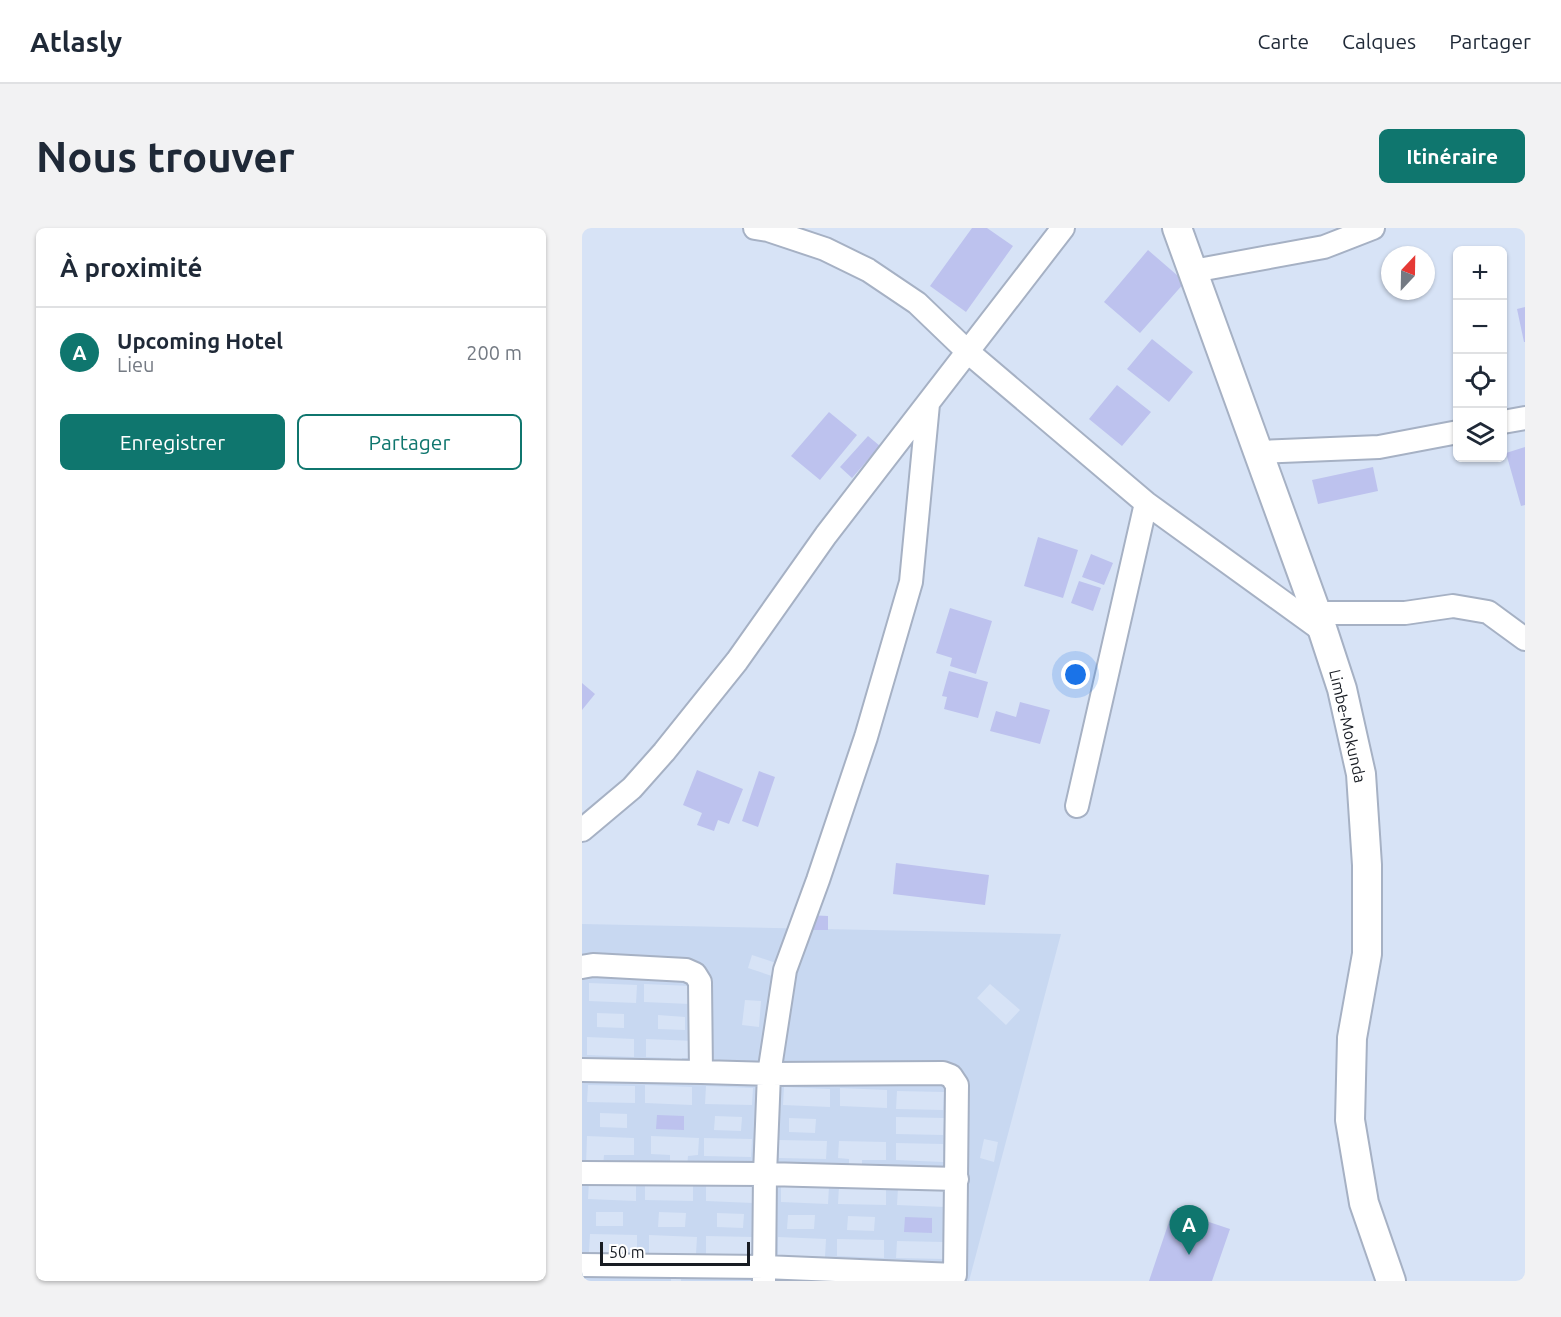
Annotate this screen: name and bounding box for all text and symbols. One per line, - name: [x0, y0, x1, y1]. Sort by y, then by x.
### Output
- text: Atlasly: [30, 26, 122, 57]
- text: Carte: [1258, 29, 1309, 53]
- text: Calques: [1342, 29, 1416, 53]
- text: Partager: [1449, 29, 1531, 53]
- button: Itinéraire: [1379, 129, 1525, 183]
- text: Nous trouver: [36, 133, 295, 180]
- north arrow: [1381, 246, 1435, 300]
- map controls: [1453, 246, 1507, 462]
- button: +: [1453, 246, 1507, 300]
- text: À proximité: [60, 253, 202, 282]
- button: −: [1453, 300, 1507, 354]
- text: Upcoming Hotel: [117, 328, 283, 353]
- text: A: [72, 341, 87, 364]
- text: 200 m: [466, 341, 522, 364]
- text: Lieu: [117, 353, 155, 376]
- button: locate: [1453, 354, 1507, 408]
- button: layers: [1453, 408, 1507, 462]
- button: Enregistrer: [60, 414, 285, 470]
- button: Partager: [297, 414, 522, 470]
- your location: [1061, 660, 1090, 689]
- street label: Limbe-Mokunda: [1326, 668, 1370, 784]
- pin: A: [1170, 1206, 1208, 1255]
- scale bar: [600, 1239, 750, 1266]
- text: 50 m: [609, 1243, 645, 1261]

